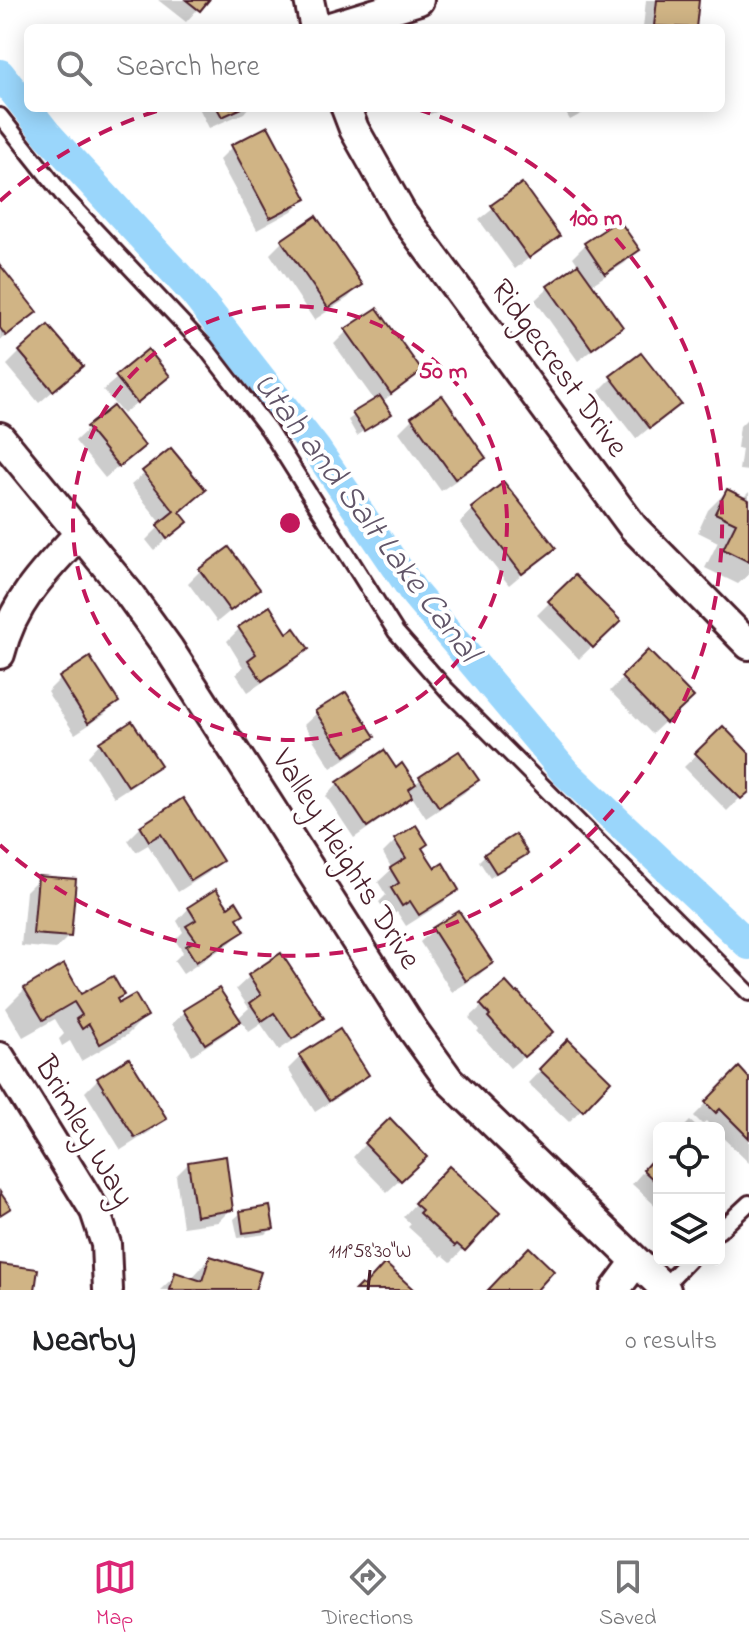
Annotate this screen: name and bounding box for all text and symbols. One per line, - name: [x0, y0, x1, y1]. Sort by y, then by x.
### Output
- search box: [24, 24, 725, 112]
- icon: search: [52, 46, 96, 90]
- text: Search here: [116, 46, 260, 90]
- text: 100 m: [570, 202, 623, 237]
- street label: Ridgecrest Drive: [477, 270, 639, 468]
- text: 50 m: [419, 355, 468, 390]
- water label: Utah and Salt Lake Canal: [239, 362, 493, 677]
- centre of rings: [276, 509, 304, 537]
- street label: Valley Heights Drive: [258, 740, 432, 980]
- street label: Brimley Way: [20, 1047, 145, 1216]
- map controls: [653, 1122, 725, 1266]
- button: locate: [653, 1122, 725, 1194]
- button: layers: [653, 1194, 725, 1266]
- text: 111°58'30"W: [329, 1238, 411, 1267]
- text: Nearby: [32, 1317, 136, 1367]
- text: 0 results: [625, 1323, 717, 1361]
- tab: Map: [93, 1555, 137, 1635]
- tab: Directions: [322, 1555, 414, 1635]
- tab: Saved: [599, 1555, 656, 1635]

